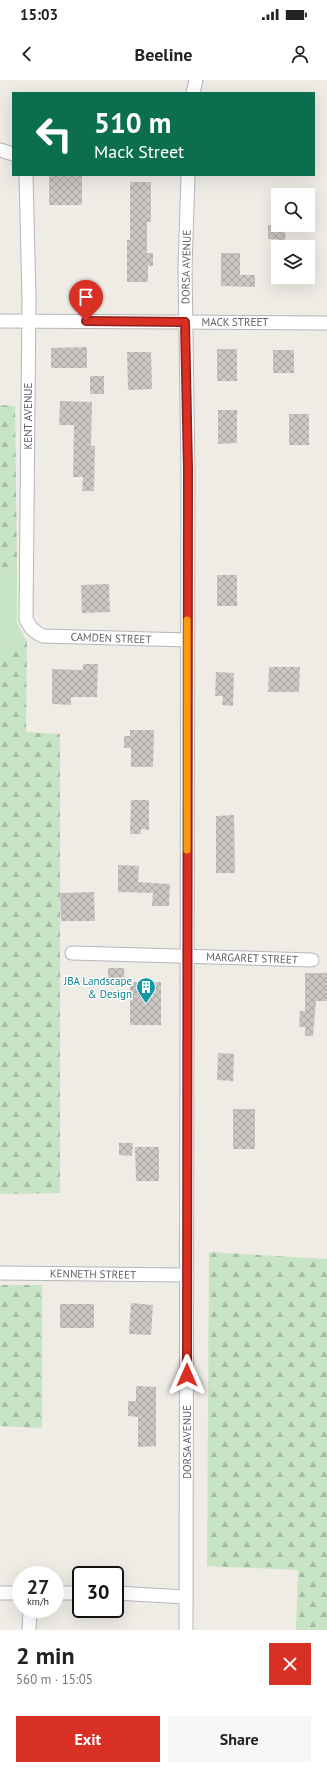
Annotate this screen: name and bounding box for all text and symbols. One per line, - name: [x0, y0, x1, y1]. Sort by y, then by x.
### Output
- text: 15:03: [20, 5, 58, 24]
- icon: back: [16, 43, 38, 65]
- text: Beeline: [135, 43, 192, 66]
- icon: person: [289, 43, 311, 65]
- text: 510 m: [94, 104, 171, 141]
- icon: left: [28, 108, 80, 160]
- text: Mack Street: [94, 140, 184, 163]
- map controls: [271, 188, 315, 284]
- button: search: [271, 188, 315, 232]
- street label: DORSA AVENUE: [178, 230, 194, 304]
- button: layers: [271, 240, 315, 284]
- pin: [69, 280, 103, 321]
- icon: arrive: [75, 286, 97, 308]
- street label: MACK STREET: [202, 315, 268, 329]
- street label: KENT AVENUE: [21, 382, 35, 449]
- street label: CAMDEN STREET: [70, 630, 152, 646]
- street label: MARGARET STREET: [206, 949, 298, 967]
- place label: JBA Landscape & Design: [63, 974, 132, 1001]
- building icon: JBA Landscape & Design: [135, 976, 157, 1004]
- street label: KENNETH STREET: [50, 1266, 136, 1282]
- position arrow: [166, 1354, 208, 1396]
- street label: DORSA AVENUE: [180, 1405, 194, 1479]
- speed limit sign: 30: [72, 1566, 124, 1618]
- text: 27: [27, 1574, 49, 1600]
- text: km/h: [27, 1595, 49, 1608]
- text: 2 min: [16, 1640, 75, 1671]
- button: close: [269, 1643, 311, 1685]
- text: 560 m · 15:05: [16, 1671, 93, 1688]
- button: Exit: [16, 1716, 160, 1762]
- button: Share: [168, 1716, 311, 1762]

